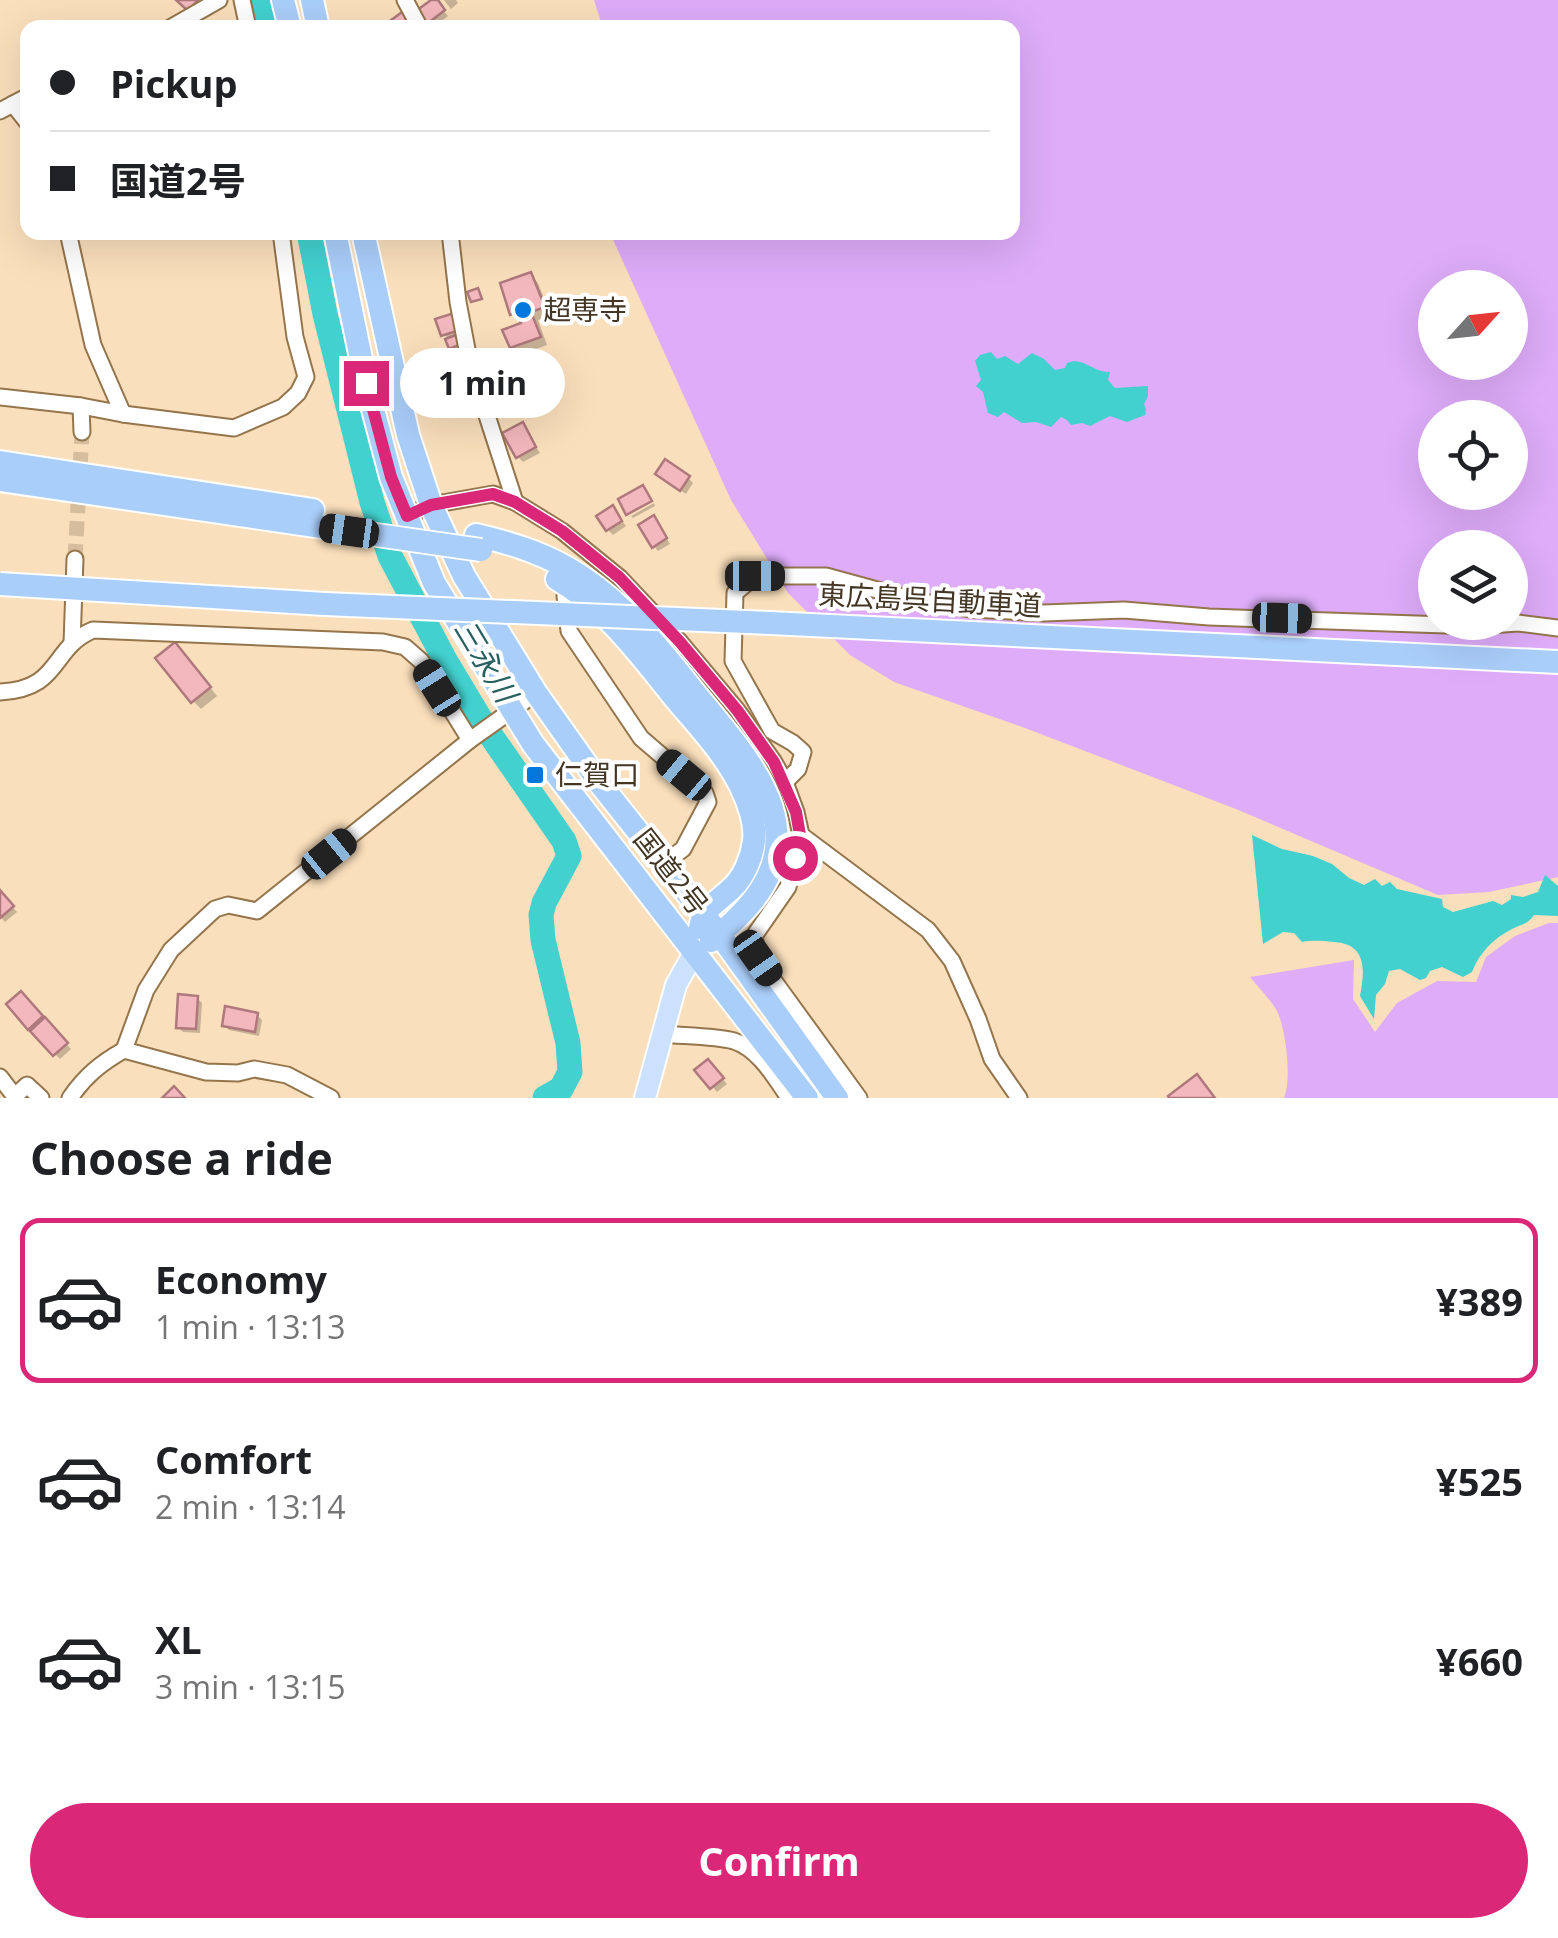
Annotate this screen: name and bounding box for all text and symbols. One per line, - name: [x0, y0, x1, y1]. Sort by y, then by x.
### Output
- text: Pickup: [110, 57, 238, 109]
- text: 国道2号: [110, 154, 246, 206]
- north arrow: [1418, 270, 1528, 380]
- map controls: [1418, 270, 1528, 640]
- place label: 超専寺: [543, 290, 627, 328]
- marker: 超専寺: [512, 299, 534, 321]
- callout: 1 min: [401, 348, 566, 418]
- route end: [344, 361, 389, 406]
- text: 1 min: [438, 361, 527, 404]
- button: locate: [1418, 400, 1528, 510]
- car: [317, 512, 381, 550]
- button: layers: [1418, 530, 1528, 640]
- car: [725, 561, 785, 591]
- street label: 東広島呉自動車道: [817, 574, 1043, 624]
- car: [1251, 602, 1313, 634]
- water label: 三永川: [446, 611, 529, 712]
- car: [408, 655, 466, 721]
- car: [651, 744, 717, 806]
- place label: 仁賀口: [555, 755, 639, 793]
- marker: 仁賀口: [524, 764, 546, 786]
- street label: 国道2号: [626, 820, 718, 922]
- car: [296, 823, 362, 885]
- route start: [773, 836, 818, 881]
- car: [729, 925, 787, 991]
- text: Choose a ride: [30, 1127, 333, 1188]
- text: Economy: [155, 1253, 327, 1305]
- icon: car: [35, 1256, 125, 1346]
- text: ¥389: [1436, 1275, 1523, 1327]
- text: 1 min · 13:13: [155, 1305, 346, 1348]
- text: Comfort: [155, 1433, 312, 1485]
- icon: car: [35, 1436, 125, 1526]
- text: ¥525: [1436, 1455, 1523, 1507]
- text: 2 min · 13:14: [155, 1485, 346, 1528]
- text: XL: [155, 1613, 202, 1665]
- icon: car: [35, 1616, 125, 1706]
- text: ¥660: [1436, 1635, 1523, 1687]
- text: 3 min · 13:15: [155, 1665, 346, 1708]
- button: Confirm: [30, 1803, 1528, 1918]

